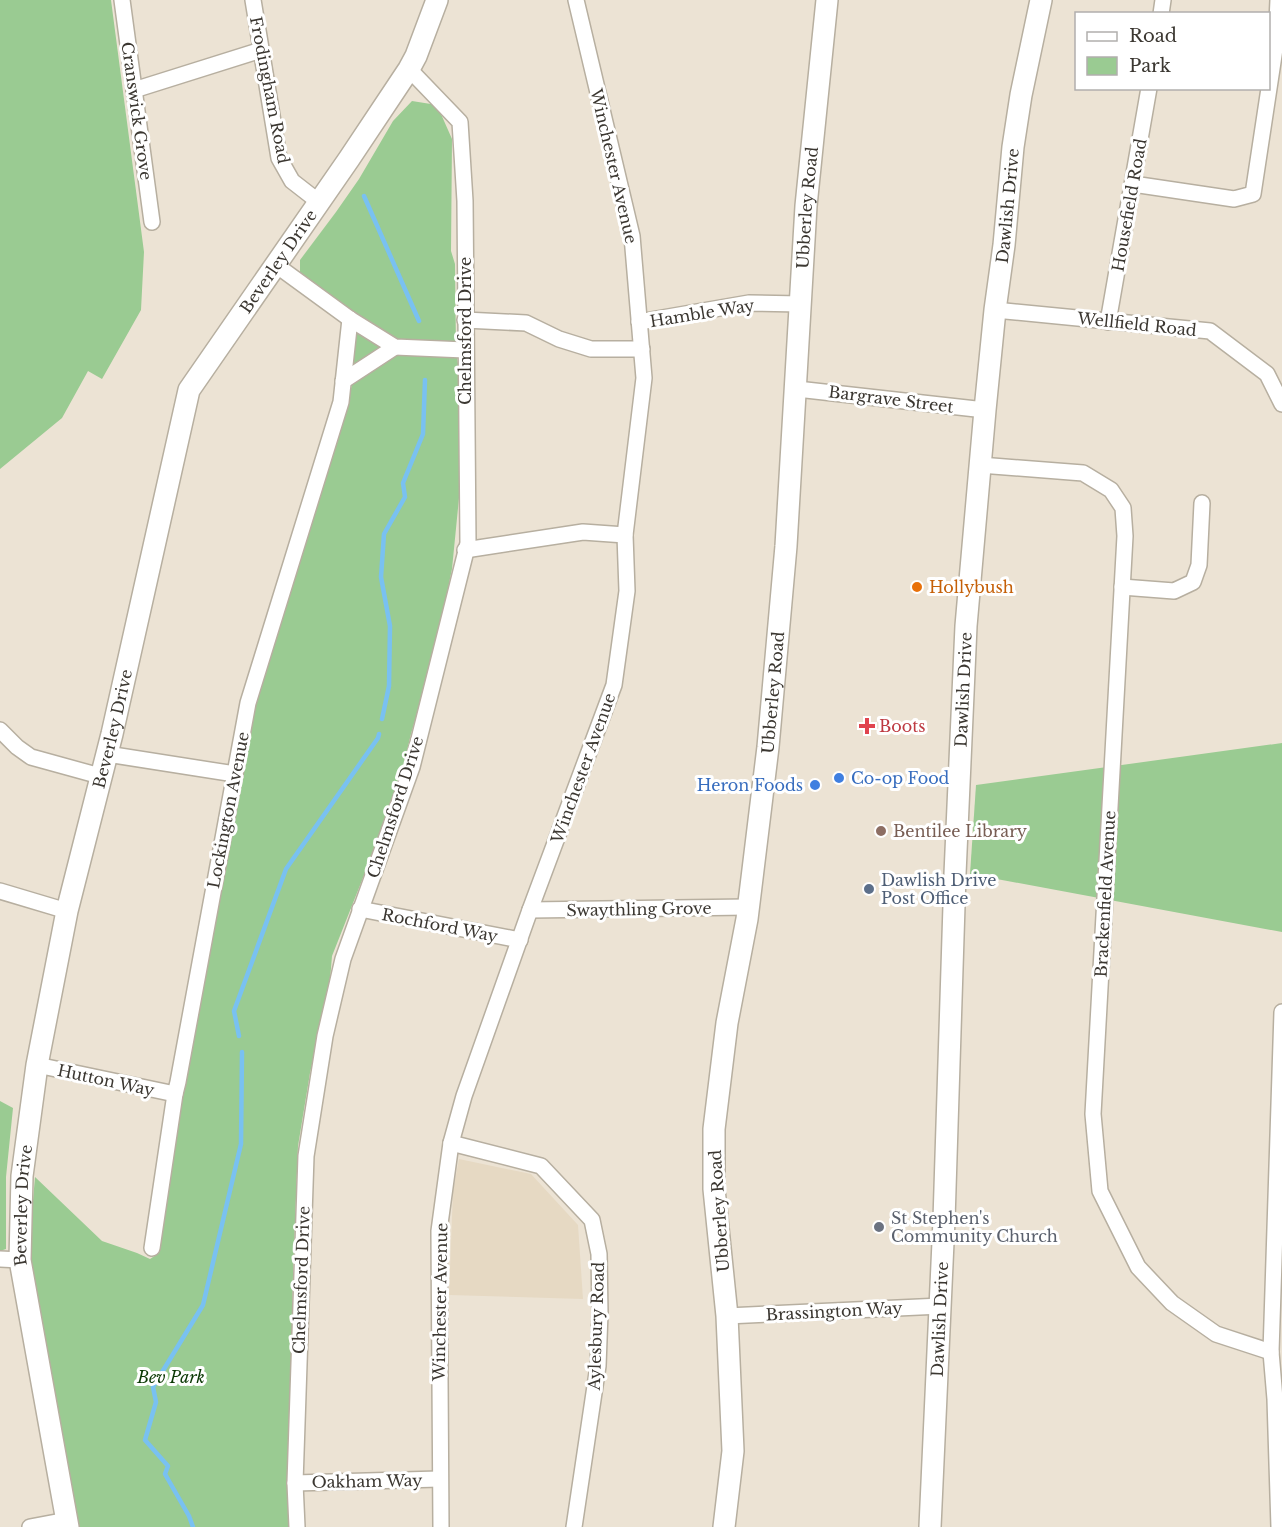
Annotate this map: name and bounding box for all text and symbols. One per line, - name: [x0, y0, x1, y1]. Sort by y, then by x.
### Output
- legend: [1075, 12, 1270, 90]
- street label: Frodingham Road: [246, 15, 294, 166]
- text: Road: [1129, 25, 1177, 47]
- street label: Cranswick Grove: [117, 41, 157, 181]
- text: Park: [1129, 55, 1171, 77]
- street label: Winchester Avenue: [586, 86, 642, 245]
- street label: Housefield Road: [1107, 137, 1151, 273]
- street label: Ubberley Road: [792, 145, 822, 270]
- street label: Dawlish Drive: [992, 147, 1023, 265]
- street label: Beverley Drive: [235, 205, 321, 317]
- street label: Chelmsford Drive: [455, 257, 475, 405]
- street label: Hamble Way: [648, 295, 757, 331]
- street label: Wellfield Road: [1075, 308, 1198, 340]
- street label: Bargrave Street: [827, 381, 955, 417]
- place label: Hollybush: [929, 577, 1014, 597]
- marker: Hollybush: [910, 580, 924, 594]
- street label: Ubberley Road: [757, 630, 788, 755]
- street label: Dawlish Drive: [951, 632, 976, 748]
- street label: Beverley Drive: [89, 667, 136, 790]
- street label: Winchester Avenue: [546, 690, 620, 847]
- place label: Boots: [879, 716, 926, 736]
- marker: Boots: [860, 719, 874, 733]
- street label: Lockington Avenue: [203, 730, 253, 890]
- street label: Chelmsford Drive: [363, 733, 427, 881]
- place label: Co-op Food: [851, 768, 950, 788]
- marker: Co-op Food: [832, 771, 846, 785]
- place label: Heron Foods: [697, 775, 803, 795]
- marker: Heron Foods: [808, 778, 822, 792]
- street label: Brackenfield Avenue: [1091, 810, 1119, 978]
- place label: Bentilee Library: [893, 821, 1028, 841]
- marker: Bentilee Library: [874, 824, 888, 838]
- place label: Dawlish Drive Post Office: [881, 870, 996, 908]
- marker: Dawlish Drive Post Office: [862, 882, 876, 896]
- street label: Swaythling Grove: [566, 898, 712, 920]
- street label: Rochford Way: [380, 904, 500, 946]
- street label: Hutton Way: [56, 1060, 157, 1100]
- street label: Beverley Drive: [9, 1143, 36, 1268]
- street label: Ubberley Road: [705, 1149, 733, 1273]
- street label: Chelmsford Drive: [288, 1206, 314, 1354]
- place label: St Stephen's Community Church: [891, 1208, 1058, 1246]
- marker: St Stephen's Community Church: [872, 1220, 886, 1234]
- street label: Winchester Avenue: [429, 1223, 451, 1382]
- street label: Aylesbury Road: [584, 1261, 608, 1392]
- street label: Dawlish Drive: [927, 1261, 952, 1377]
- street label: Brassington Way: [765, 1297, 904, 1325]
- park label: Bev Park: [136, 1367, 205, 1387]
- street label: Oakham Way: [311, 1470, 423, 1492]

